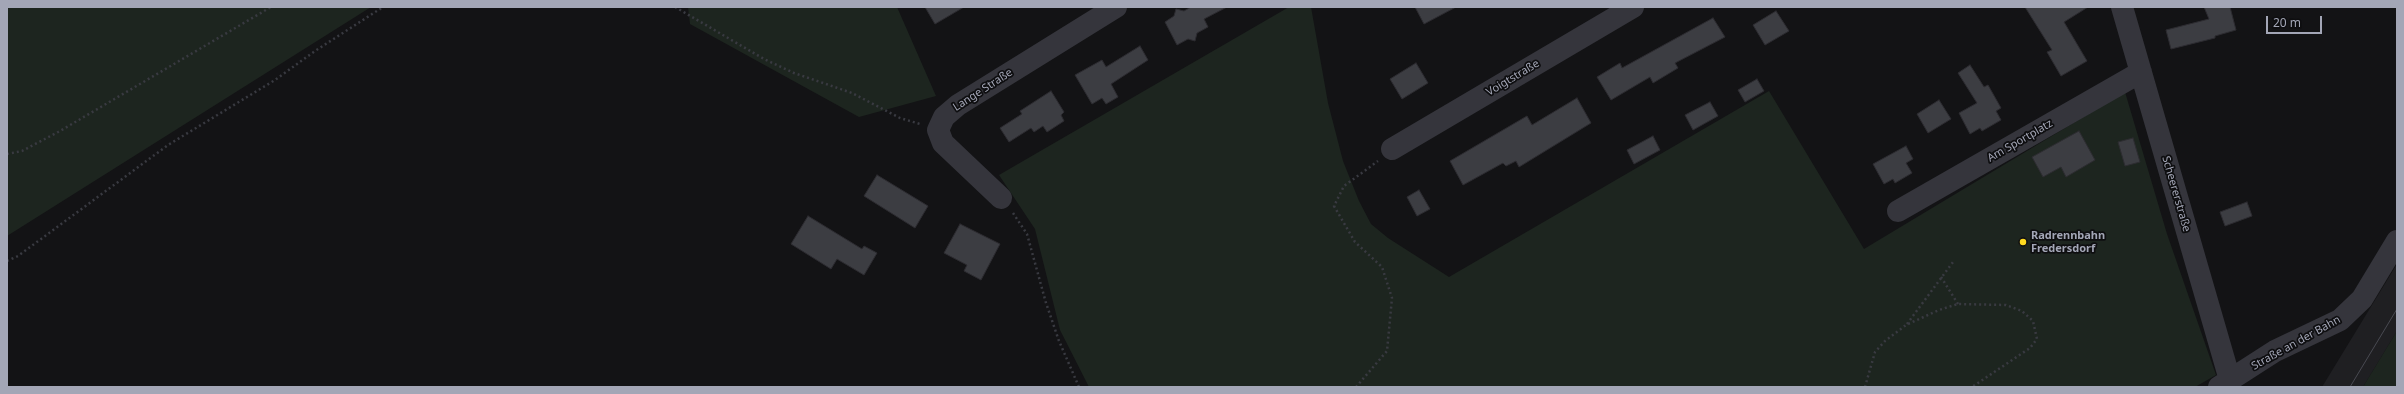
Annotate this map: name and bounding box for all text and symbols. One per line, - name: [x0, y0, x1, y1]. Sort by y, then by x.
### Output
- scale bar: [2268, 8, 2324, 34]
- text: 20 m: [2273, 14, 2301, 31]
- street label: Voigtstraße: [1484, 57, 1542, 99]
- street label: Lange Straße: [951, 66, 1015, 114]
- street label: Am Sportplatz: [1985, 117, 2055, 165]
- street label: Scheererstraße: [2159, 154, 2193, 234]
- place label: Radrennbahn Fredersdorf: [2031, 229, 2105, 255]
- marker: Radrennbahn Fredersdorf: [2018, 237, 2028, 247]
- street label: Straße an der Bahn: [2249, 313, 2343, 373]

